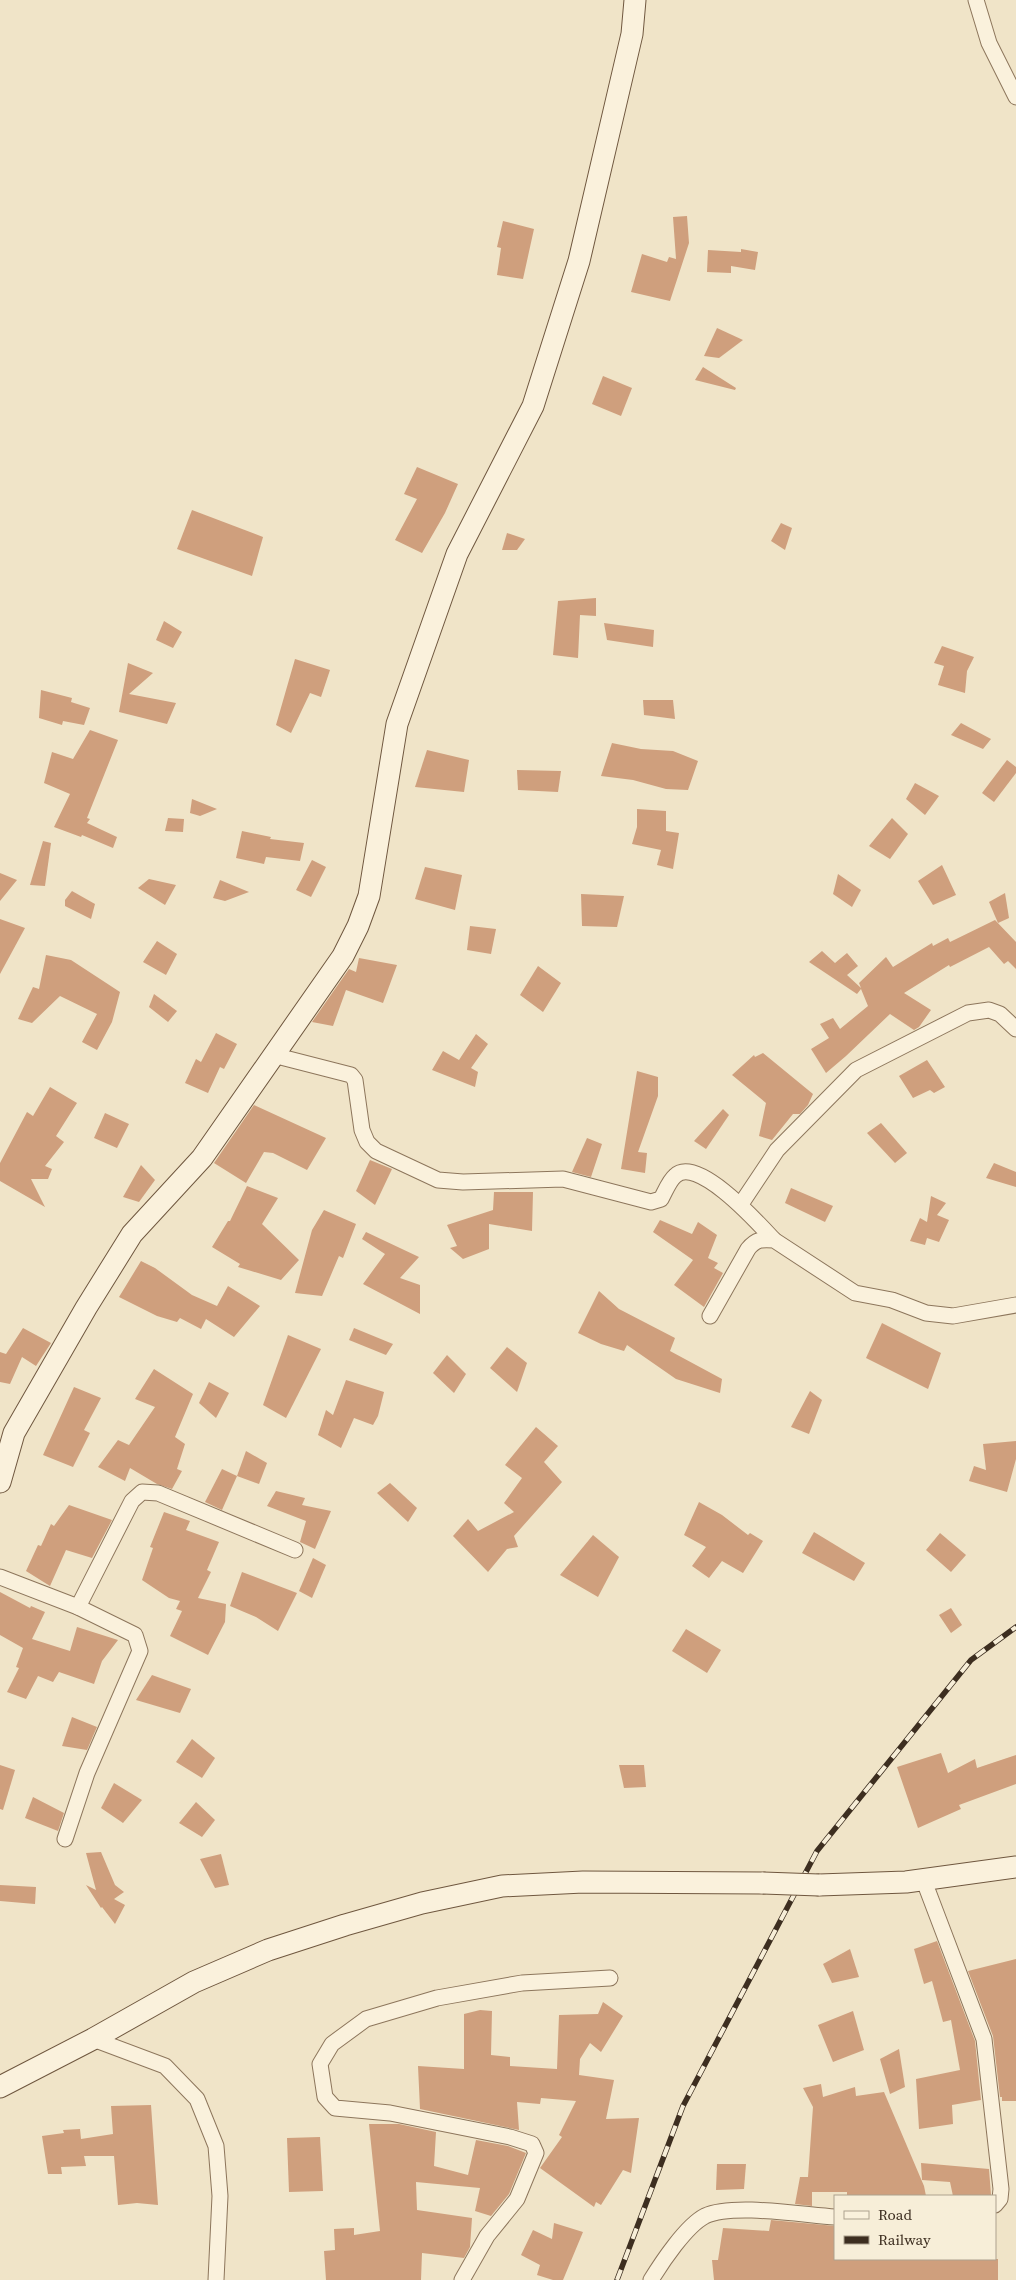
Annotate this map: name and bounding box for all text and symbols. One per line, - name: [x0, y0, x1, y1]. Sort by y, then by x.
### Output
- legend: [834, 2195, 996, 2260]
- text: Road: [878, 2204, 912, 2225]
- text: Railway: [878, 2229, 931, 2250]

